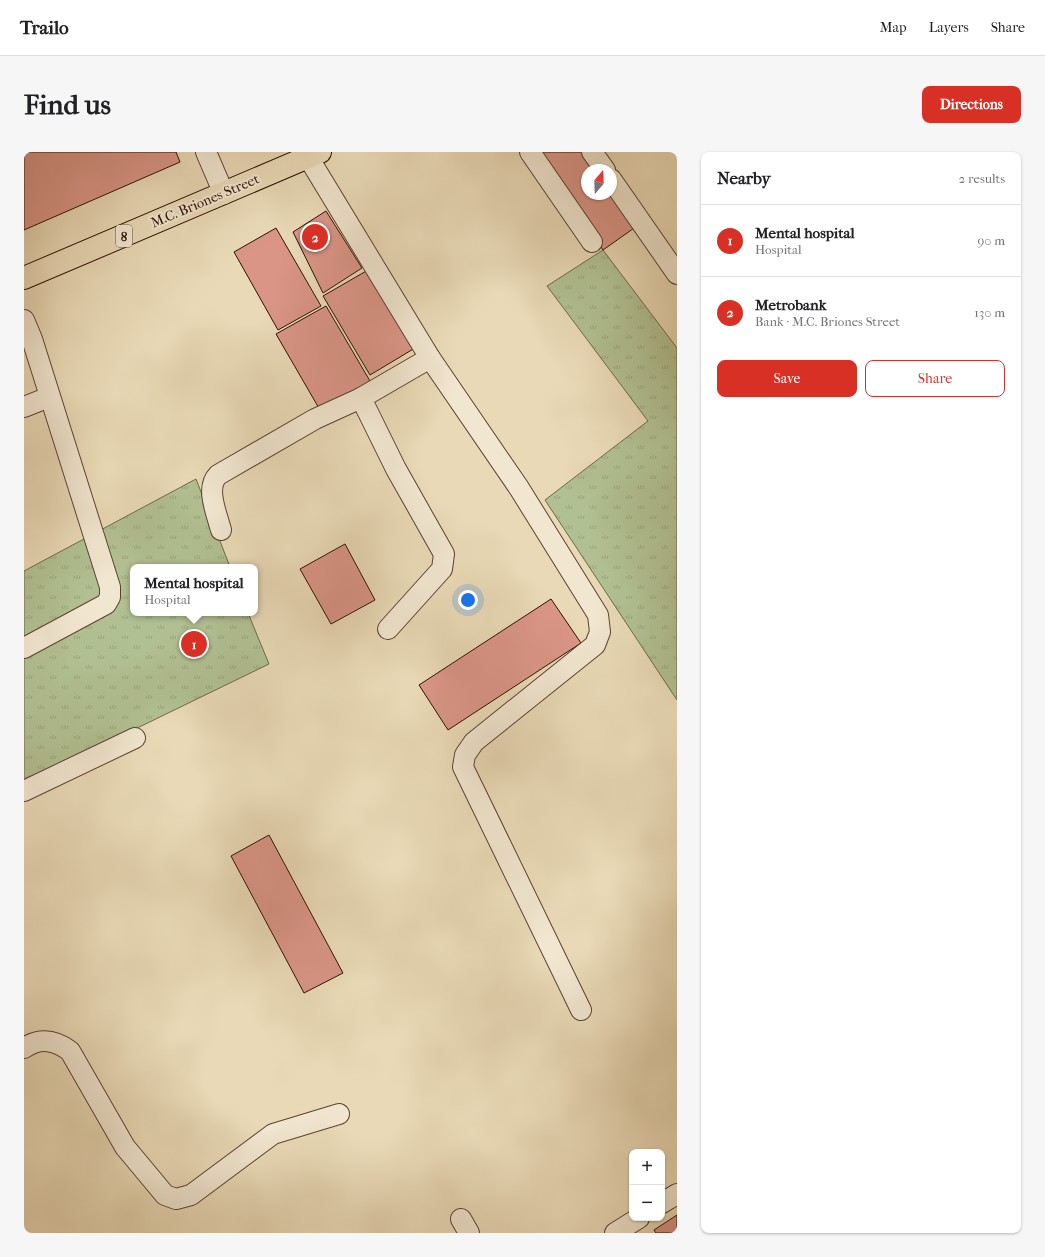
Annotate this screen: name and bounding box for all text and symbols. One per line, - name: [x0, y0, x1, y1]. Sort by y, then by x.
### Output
- text: Trailo: [20, 17, 69, 39]
- text: Map: [880, 19, 907, 36]
- text: Layers: [929, 19, 969, 36]
- text: Share: [991, 19, 1025, 36]
- button: Directions: [922, 86, 1021, 123]
- text: Find us: [24, 88, 111, 121]
- north arrow: [581, 164, 617, 200]
- text: Nearby: [717, 168, 771, 188]
- street label: M.C. Briones Street: [148, 170, 262, 232]
- text: 2 results: [959, 171, 1005, 186]
- pin: 2: [302, 222, 328, 252]
- text: Mental hospital: [755, 224, 855, 242]
- road number: 8: [116, 225, 132, 247]
- text: 1: [728, 233, 732, 248]
- text: 90 m: [977, 233, 1005, 248]
- text: Hospital: [755, 242, 802, 257]
- text: Metrobank: [755, 296, 826, 314]
- text: 2: [727, 305, 733, 320]
- text: 130 m: [974, 305, 1005, 320]
- text: Bank · M.C. Briones Street: [755, 314, 900, 329]
- button: Save: [717, 360, 857, 397]
- button: Share: [865, 360, 1005, 397]
- popup: [130, 564, 258, 616]
- text: Mental hospital: [144, 574, 244, 592]
- your location: [458, 590, 478, 610]
- text: Hospital: [144, 592, 191, 607]
- pin: 1: [181, 629, 207, 659]
- map controls: [629, 1149, 665, 1221]
- button: +: [629, 1149, 665, 1185]
- button: −: [629, 1185, 665, 1221]

